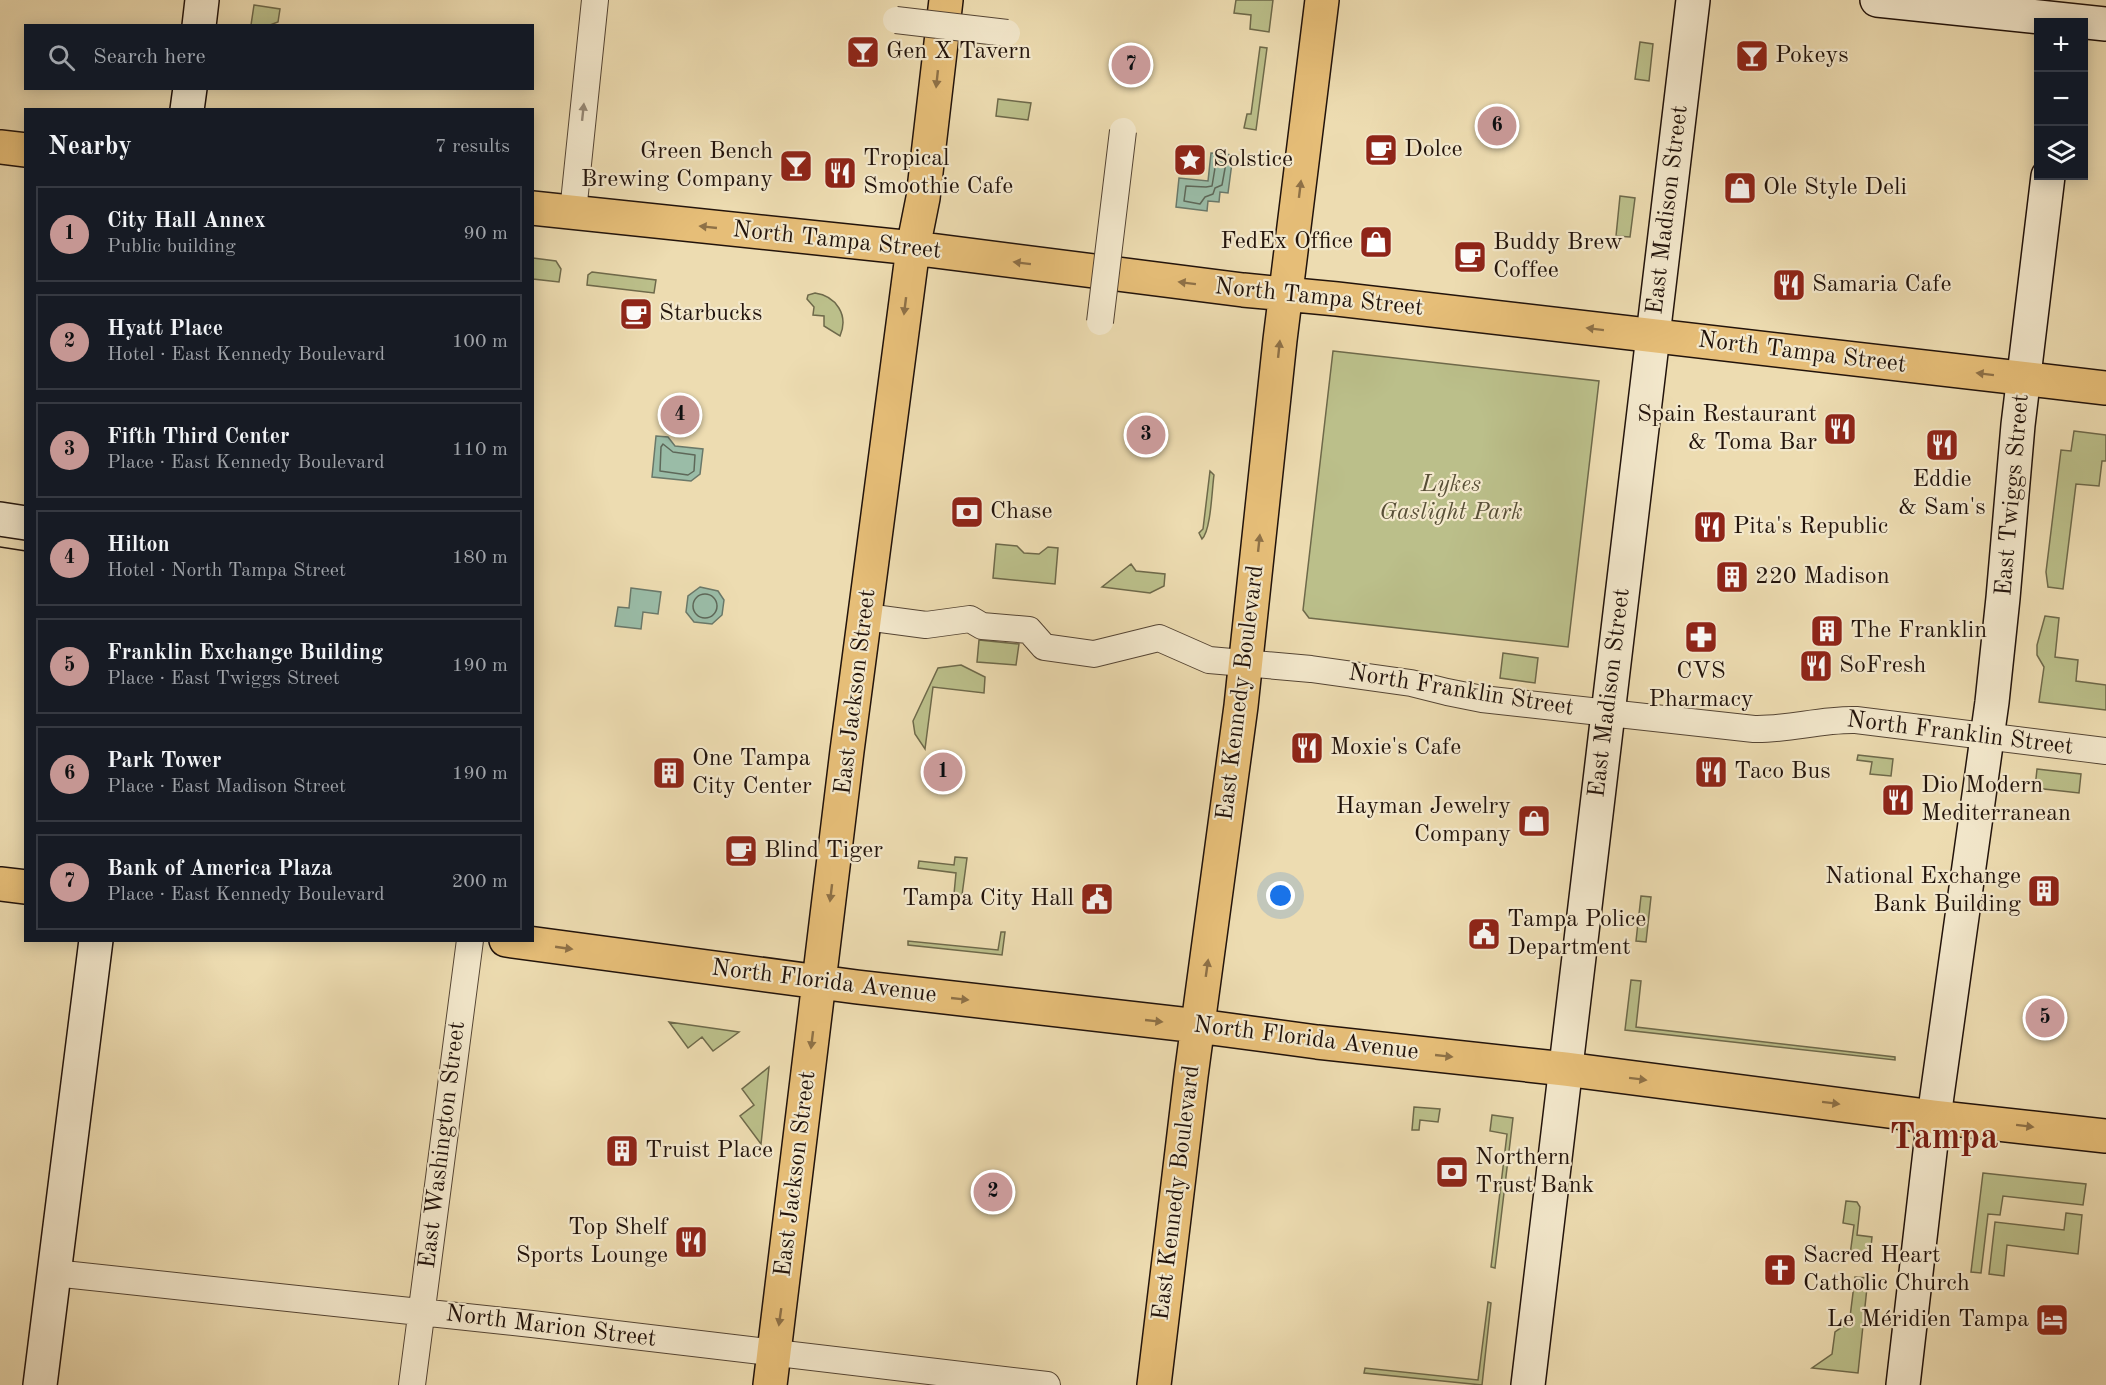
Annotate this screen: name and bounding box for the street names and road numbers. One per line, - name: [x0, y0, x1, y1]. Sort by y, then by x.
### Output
- street label: East Madison Street: [1643, 104, 1693, 316]
- street label: North Tampa Street: [731, 218, 943, 264]
- street label: North Tampa Street: [1213, 275, 1425, 321]
- street label: North Tampa Street: [1696, 328, 1908, 378]
- street label: East Twiggs Street: [1992, 393, 2034, 597]
- street label: East Kennedy Boulevard: [1213, 564, 1269, 822]
- street label: East Madison Street: [1585, 587, 1635, 799]
- street label: East Jackson Street: [831, 588, 881, 796]
- street label: North Franklin Street: [1347, 661, 1575, 721]
- street label: North Franklin Street: [1845, 708, 2075, 760]
- street label: North Florida Avenue: [710, 956, 938, 1008]
- street label: North Florida Avenue: [1192, 1013, 1420, 1065]
- street label: East Washington Street: [416, 1020, 470, 1270]
- street label: East Kennedy Boulevard: [1149, 1064, 1205, 1322]
- street label: East Jackson Street: [771, 1070, 821, 1278]
- street label: North Marion Street: [444, 1302, 658, 1352]

